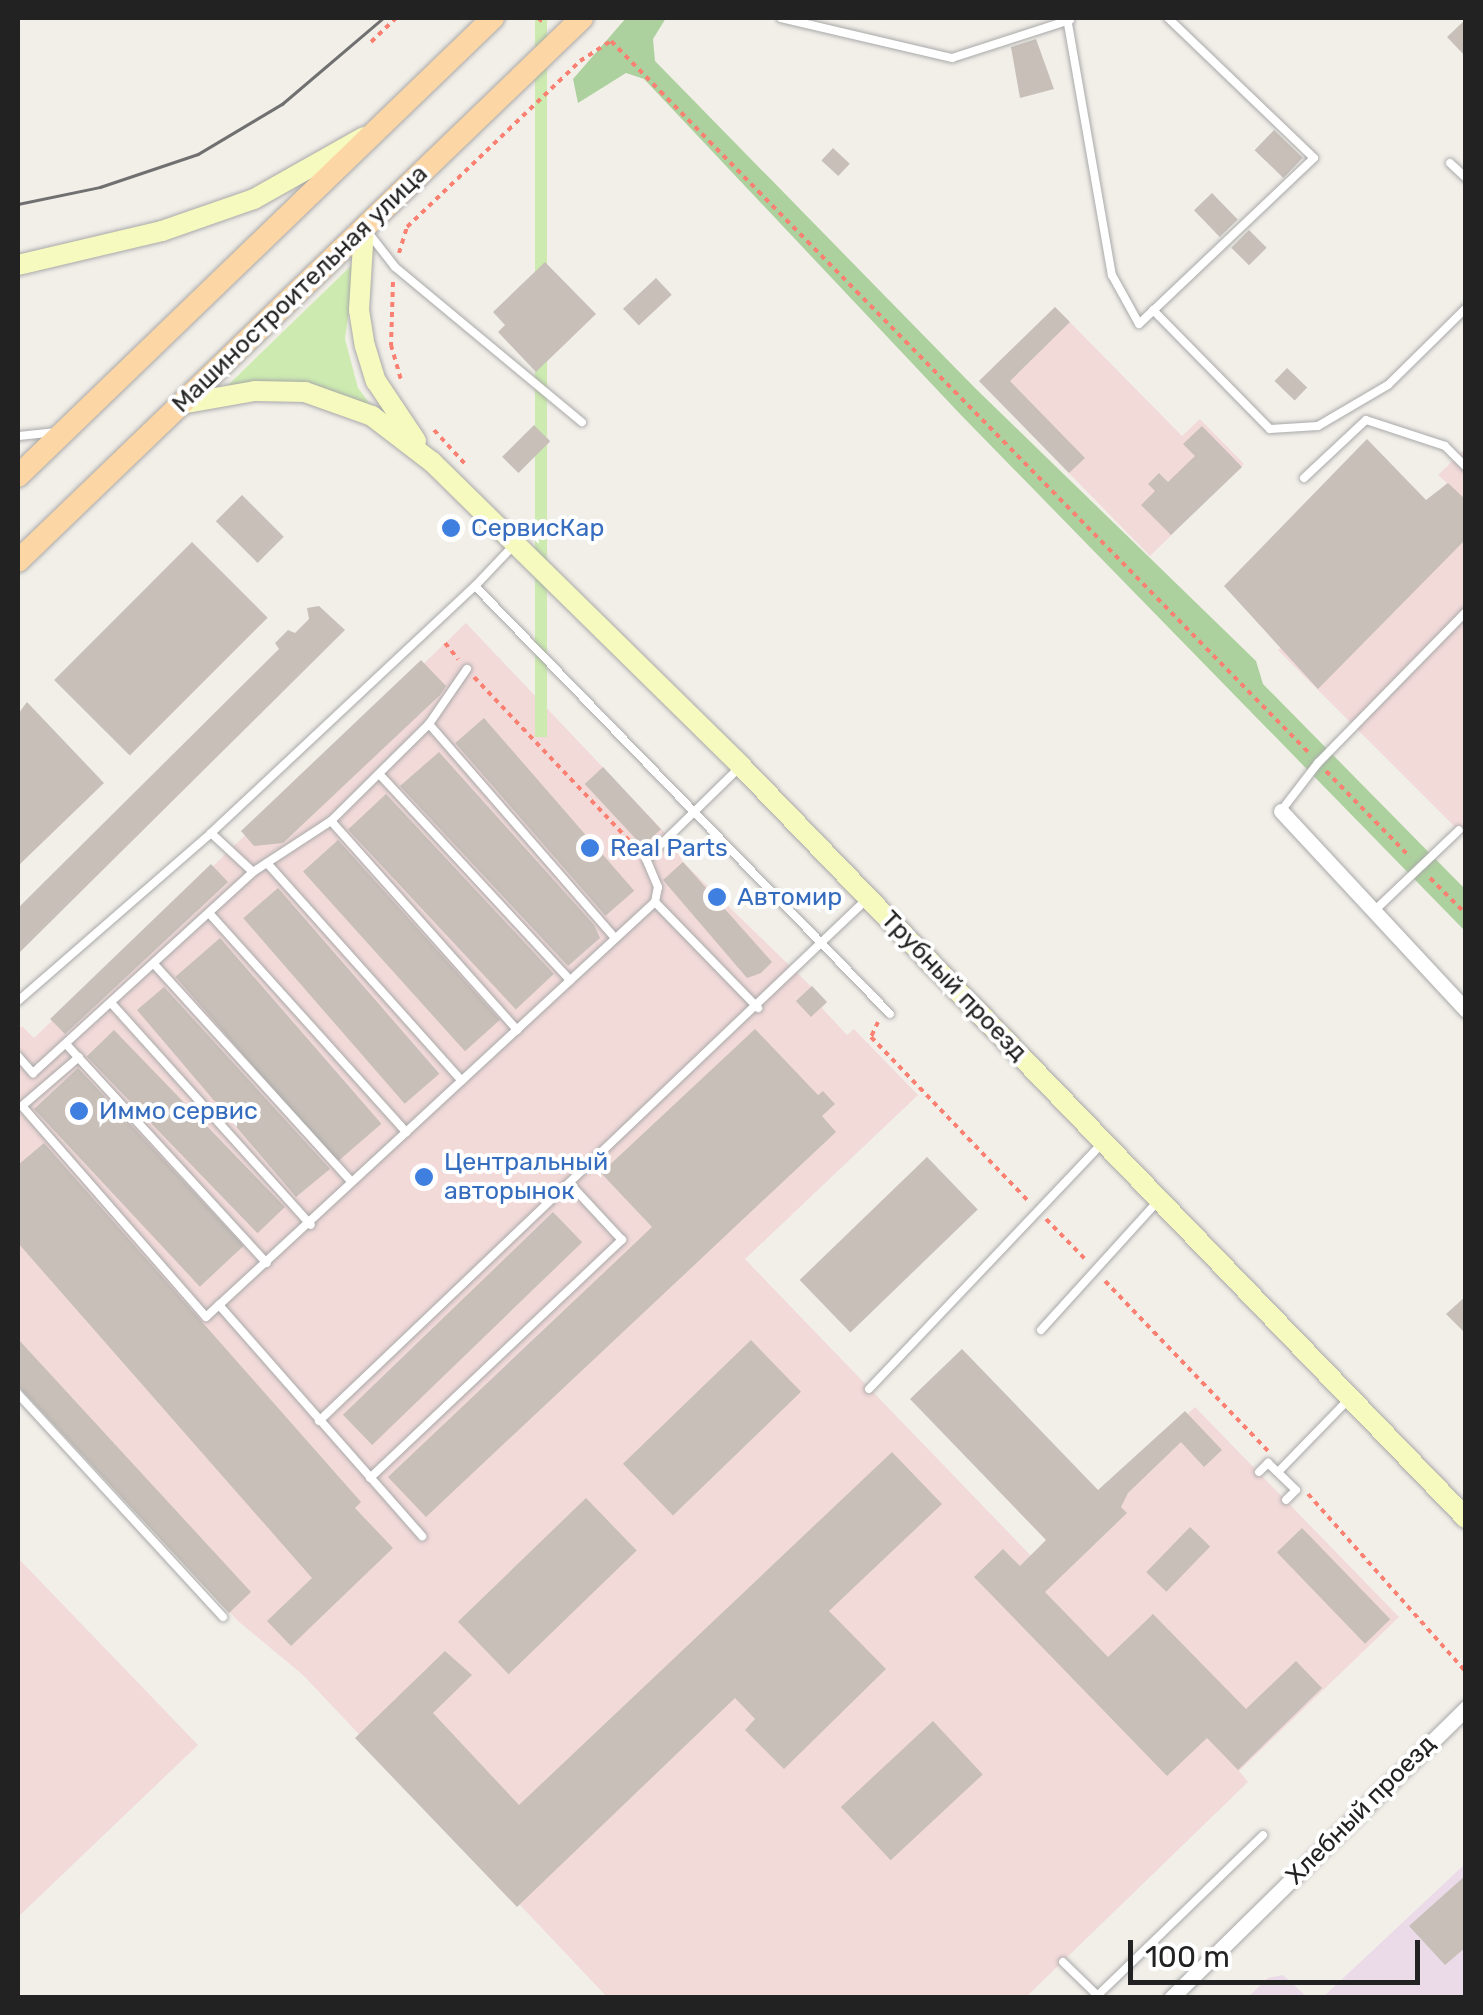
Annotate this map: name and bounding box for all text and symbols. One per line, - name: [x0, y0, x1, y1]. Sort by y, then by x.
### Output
- street label: Машиностроительная улица: [166, 159, 434, 419]
- place label: СервисКар: [471, 513, 604, 543]
- marker: СервисКар: [440, 517, 462, 539]
- place label: Real Parts: [610, 833, 728, 863]
- marker: Real Parts: [579, 837, 601, 859]
- place label: Автомир: [737, 882, 842, 912]
- marker: Автомир: [706, 886, 728, 908]
- street label: Трубный проезд: [875, 905, 1033, 1067]
- place label: Иммо сервис: [99, 1096, 258, 1126]
- marker: Иммо сервис: [68, 1100, 90, 1122]
- place label: Центральный авторынок: [444, 1148, 608, 1207]
- marker: Центральный авторынок: [413, 1166, 435, 1188]
- street label: Хлебный проезд: [1280, 1729, 1442, 1891]
- scale bar: [1133, 1920, 1426, 1982]
- text: 100 m: [1145, 1939, 1230, 1975]

